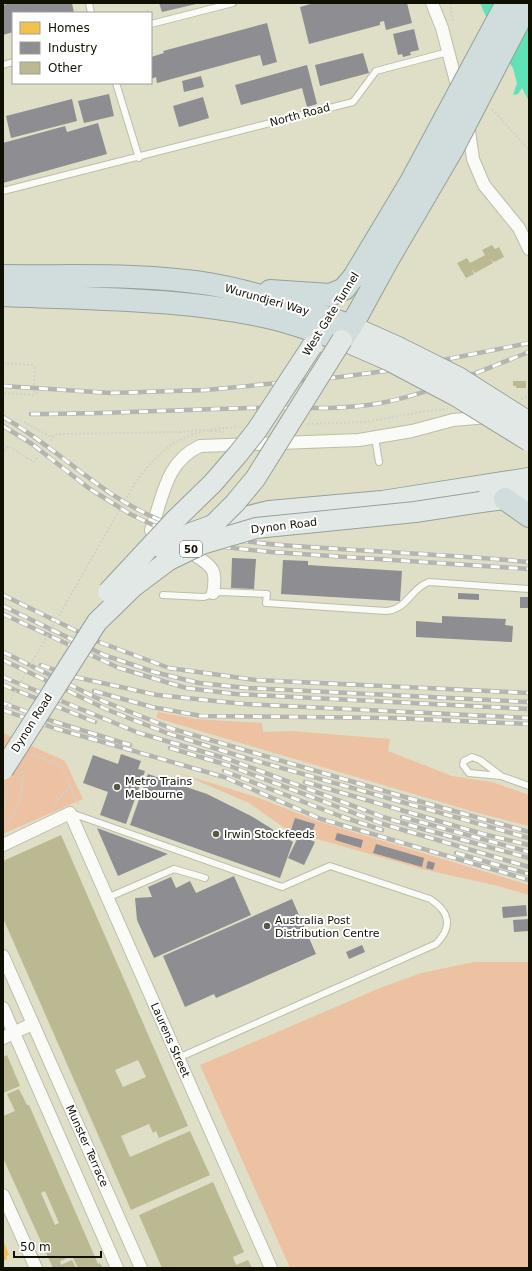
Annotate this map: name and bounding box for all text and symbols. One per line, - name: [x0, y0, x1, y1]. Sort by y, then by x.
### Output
- legend: [12, 12, 152, 84]
- text: Homes: [48, 21, 90, 35]
- text: Industry: [48, 41, 97, 55]
- text: Other: [48, 61, 82, 75]
- street label: North Road: [268, 101, 332, 129]
- street label: West Gate Tunnel: [300, 270, 362, 358]
- street label: Wurundjeri Way: [223, 282, 311, 318]
- street label: Dynon Road: [250, 515, 318, 537]
- road number: 50: [180, 541, 202, 557]
- street label: Dynon Road: [9, 691, 55, 755]
- place label: Metro Trains Melbourne: [125, 775, 192, 801]
- marker: Metro Trains Melbourne: [112, 782, 122, 792]
- place label: Irwin Stockfeeds: [224, 828, 315, 841]
- marker: Irwin Stockfeeds: [211, 829, 221, 839]
- place label: Australia Post Distribution Centre: [275, 914, 380, 940]
- marker: Australia Post Distribution Centre: [262, 921, 272, 931]
- street label: Laurens Street: [148, 1001, 193, 1080]
- street label: Munster Terrace: [63, 1103, 111, 1189]
- scale bar: [14, 1233, 101, 1259]
- text: 50 m: [20, 1240, 51, 1254]

